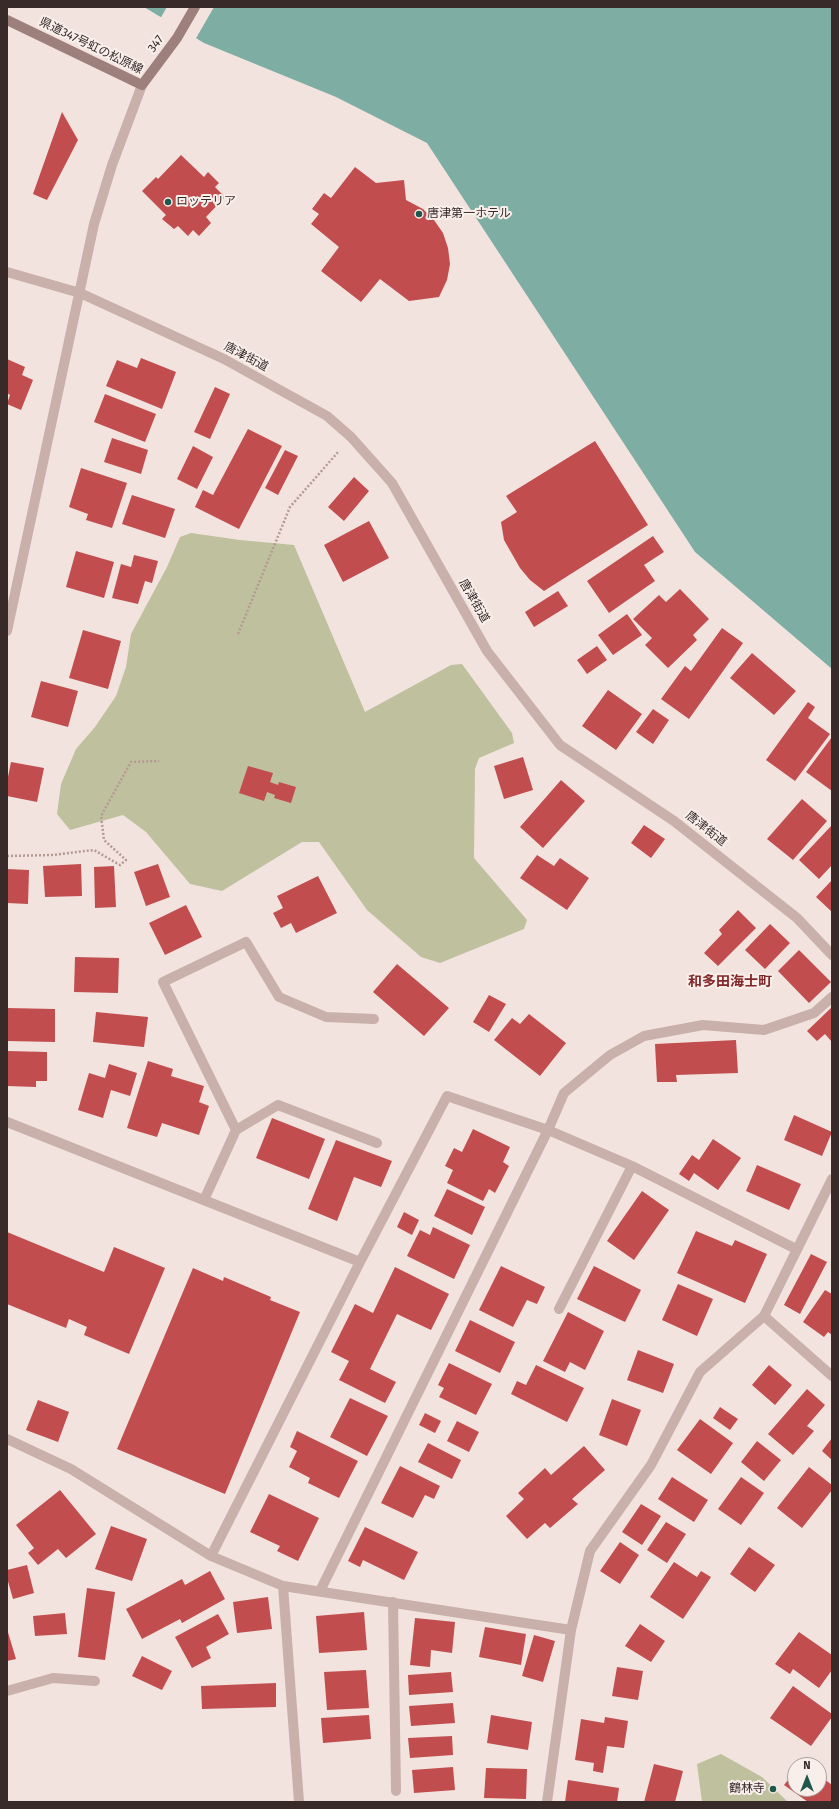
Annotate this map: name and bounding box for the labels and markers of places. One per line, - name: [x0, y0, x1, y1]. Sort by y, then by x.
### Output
- place label: ロッテリア: [176, 195, 236, 209]
- marker: ロッテリア: [163, 197, 173, 207]
- place label: 唐津第一ホテル: [427, 207, 511, 221]
- marker: 唐津第一ホテル: [414, 209, 424, 219]
- place label: 鶴林寺: [729, 1782, 765, 1796]
- marker: 鶴林寺: [768, 1784, 778, 1794]

